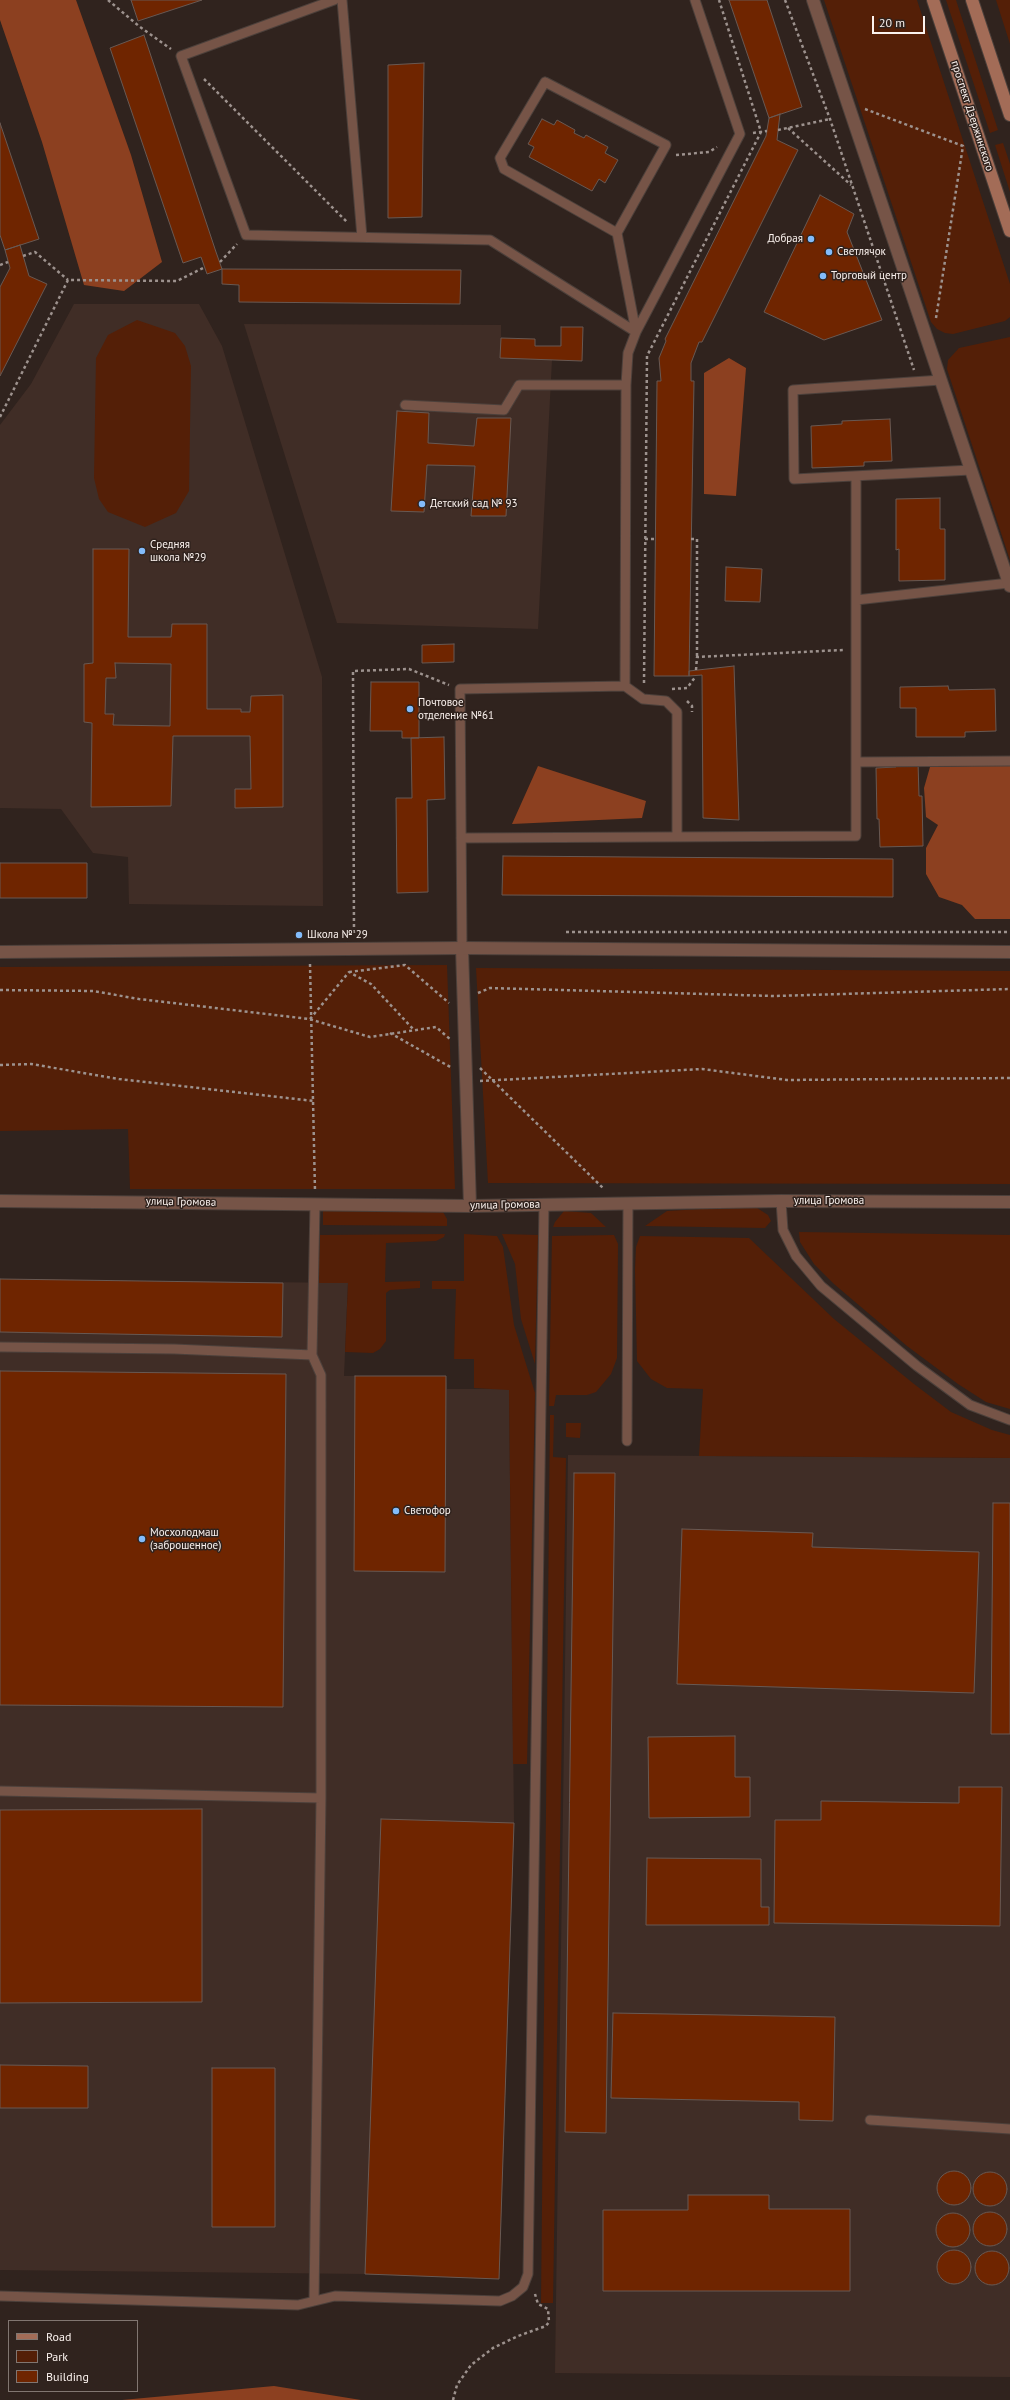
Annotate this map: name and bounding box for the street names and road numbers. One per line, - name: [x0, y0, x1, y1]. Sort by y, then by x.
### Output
- street label: проспект Дзержинского: [948, 59, 996, 173]
- street label: улица Громова: [794, 1194, 864, 1208]
- street label: улица Громова: [146, 1195, 216, 1209]
- street label: улица Громова: [470, 1198, 540, 1212]

